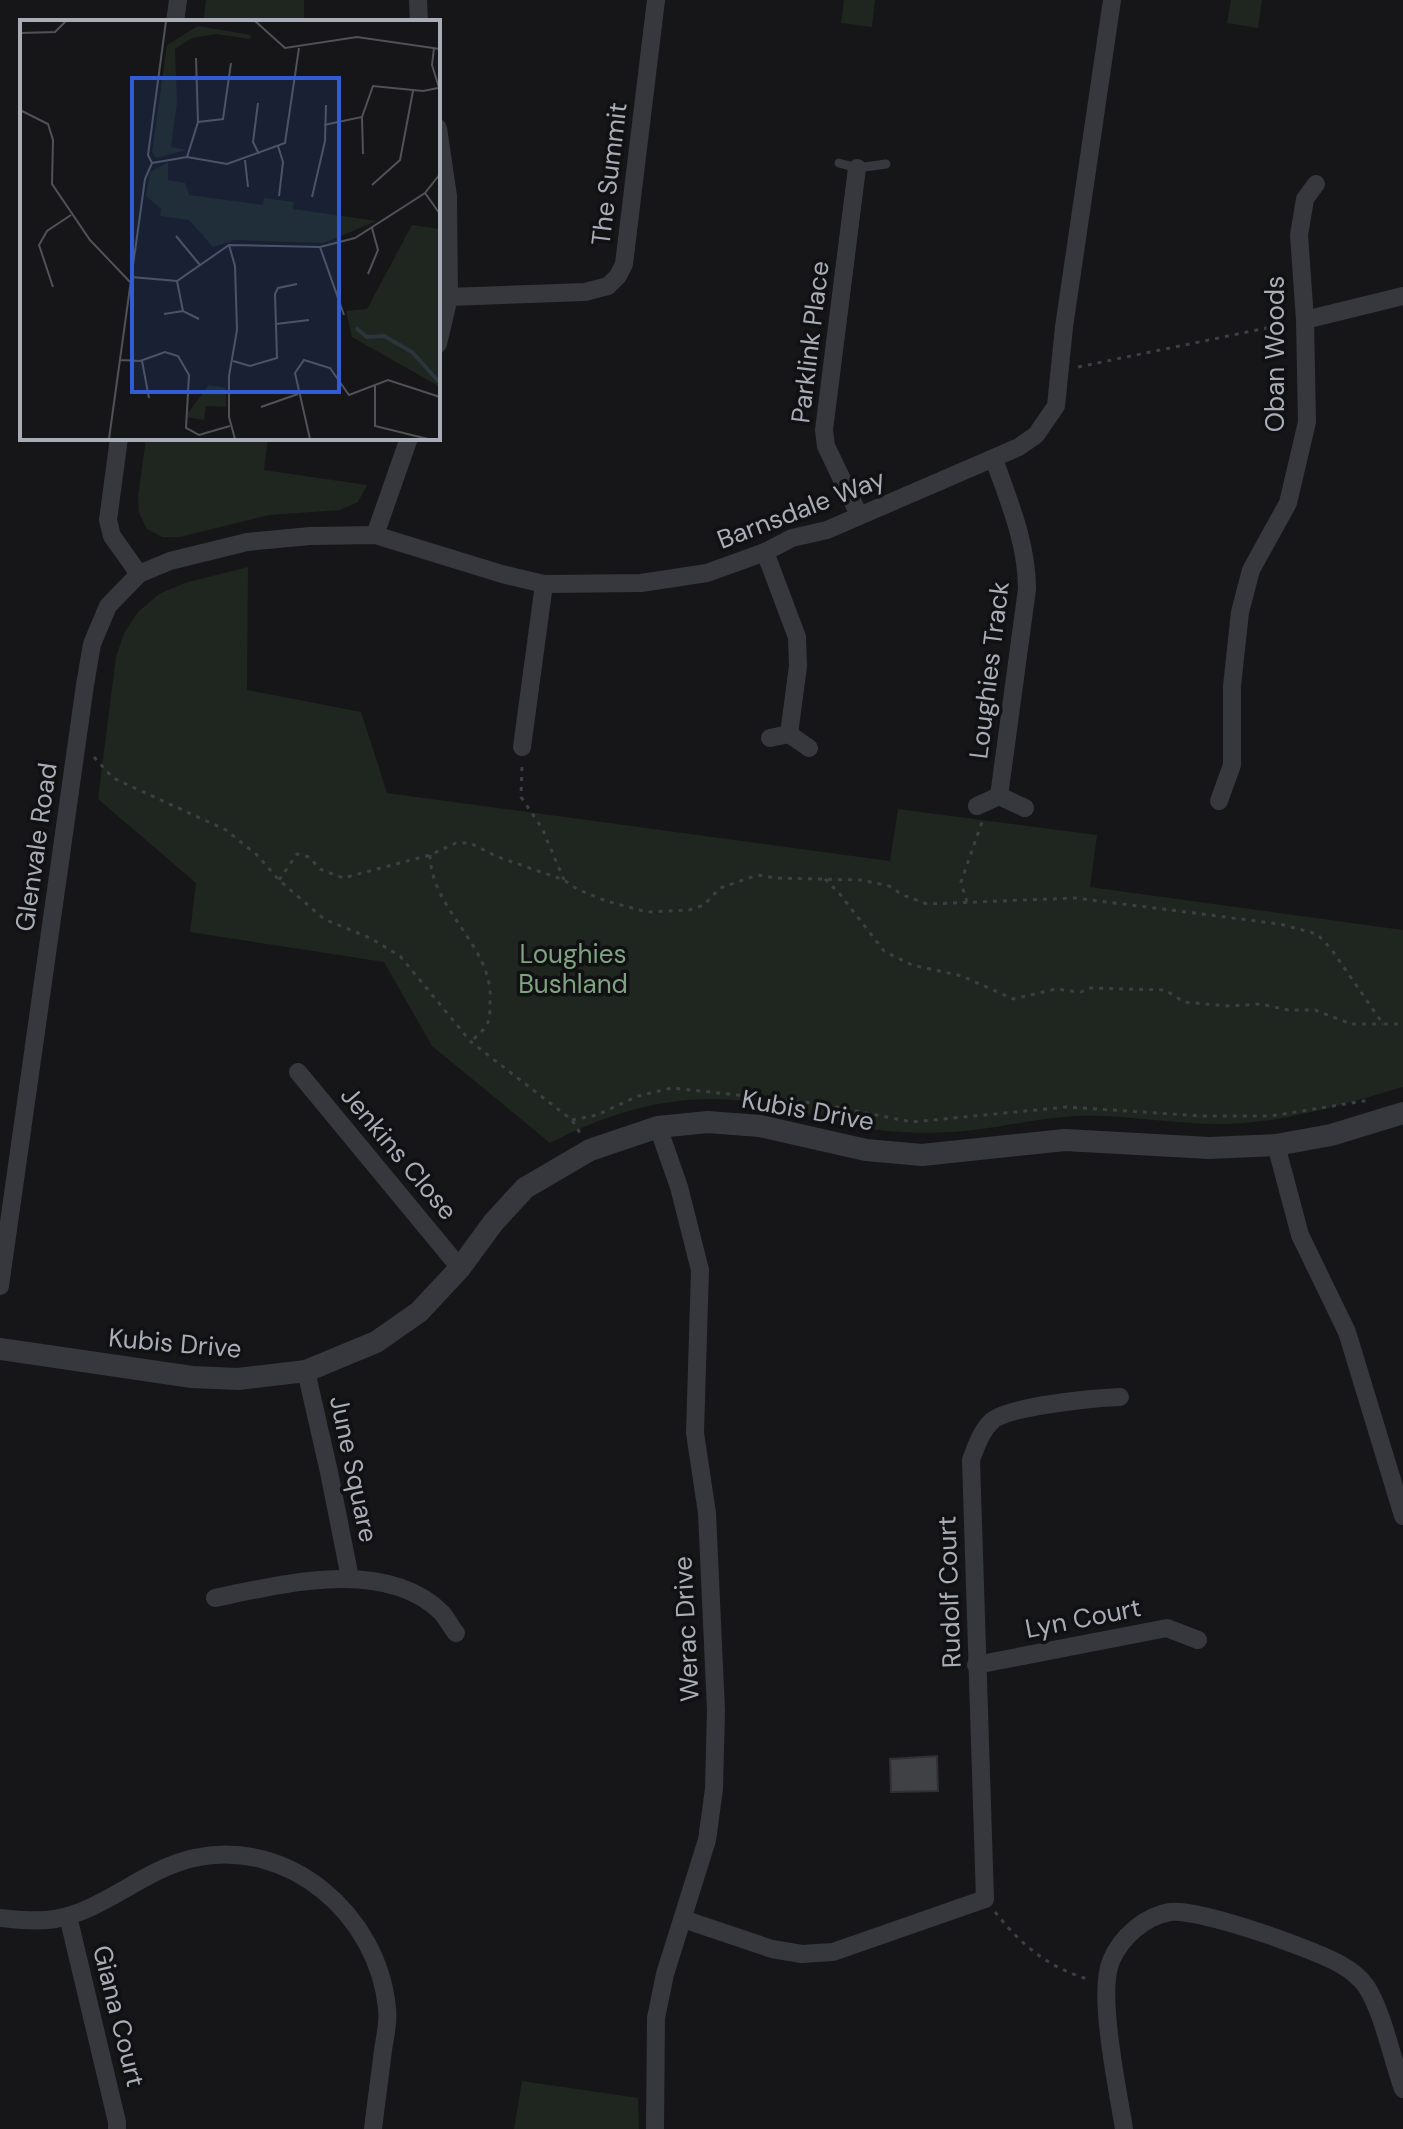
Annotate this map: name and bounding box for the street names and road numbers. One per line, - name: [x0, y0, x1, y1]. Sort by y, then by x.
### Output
- street label: The Summit: [583, 100, 635, 248]
- street label: Parklink Place: [783, 259, 837, 425]
- street label: Oban Woods: [1258, 276, 1292, 432]
- street label: Barnsdale Way: [712, 461, 890, 557]
- street label: Loughies Track: [961, 579, 1017, 761]
- street label: Glenvale Road: [7, 760, 65, 934]
- street label: Jenkins Close: [333, 1079, 465, 1227]
- street label: Kubis Drive: [739, 1082, 877, 1138]
- street label: Kubis Drive: [107, 1320, 243, 1366]
- street label: June Square: [322, 1393, 386, 1545]
- street label: Rudolf Court: [929, 1515, 969, 1669]
- street label: Werac Drive: [665, 1555, 707, 1703]
- street label: Lyn Court: [1022, 1590, 1144, 1646]
- street label: Giana Court: [85, 1942, 153, 2090]

